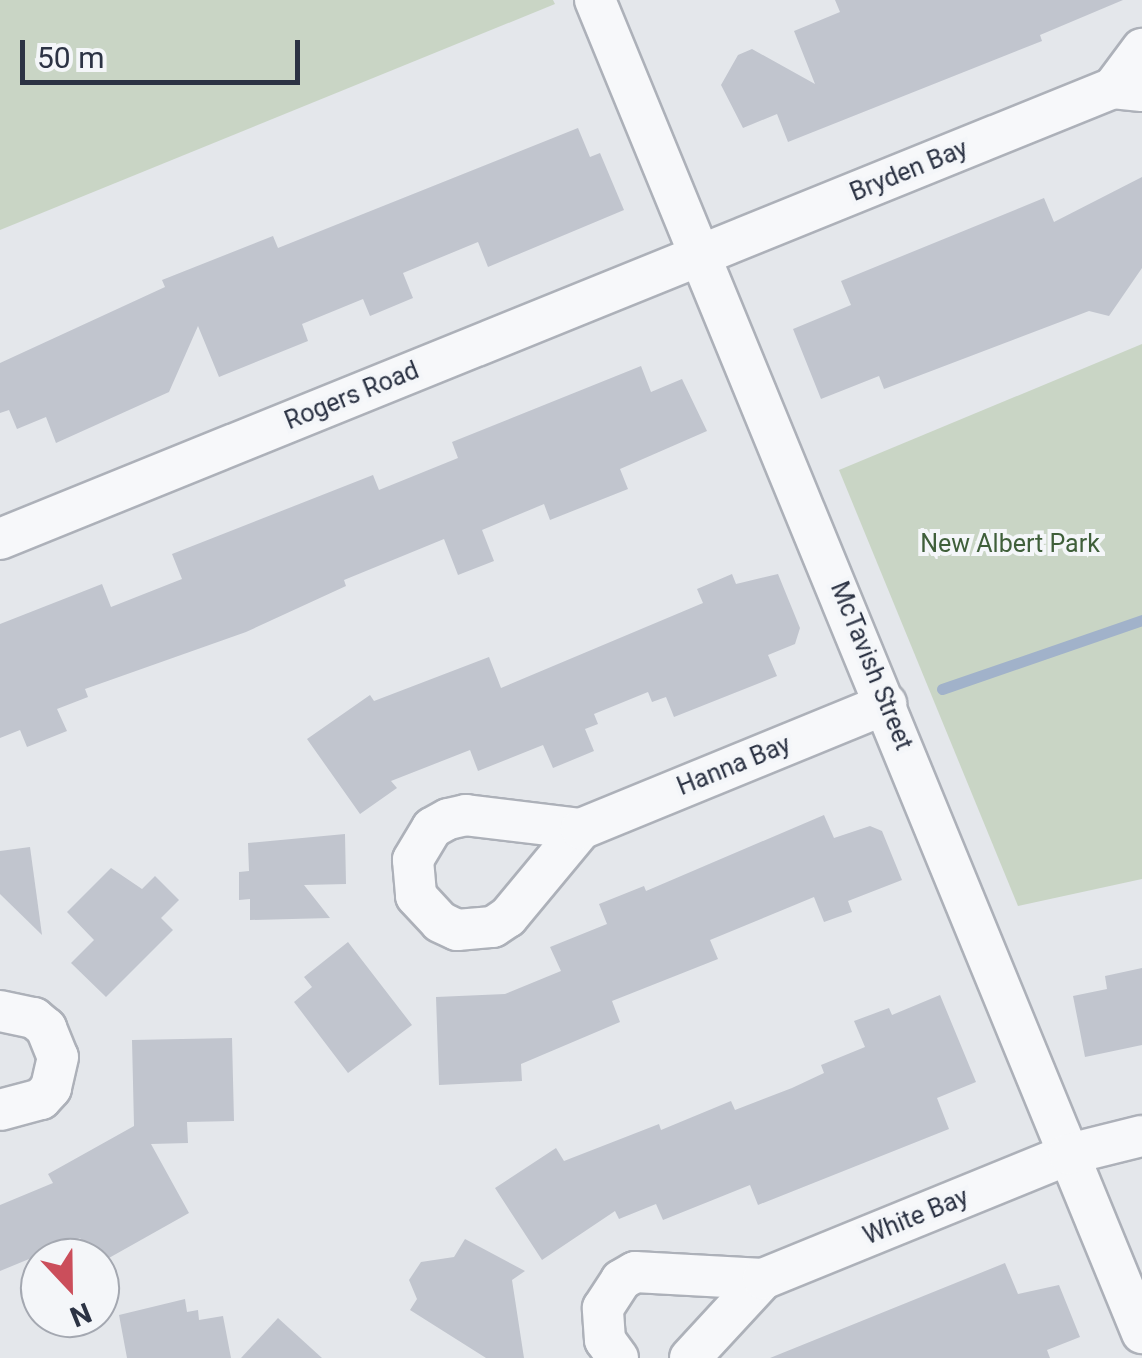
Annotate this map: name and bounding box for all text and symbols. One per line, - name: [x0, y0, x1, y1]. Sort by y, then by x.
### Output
- scale bar: [25, 20, 305, 82]
- text: 50 m: [37, 40, 104, 75]
- street label: Bryden Bay: [846, 134, 972, 208]
- street label: Rogers Road: [281, 356, 423, 436]
- park label: New Albert Park: [920, 529, 1100, 559]
- street label: McTavish Street: [824, 577, 918, 755]
- street label: Hanna Bay: [673, 730, 795, 802]
- street label: White Bay: [859, 1182, 973, 1252]
- north arrow: [20, 1238, 120, 1338]
- text: N: [65, 1295, 96, 1333]

